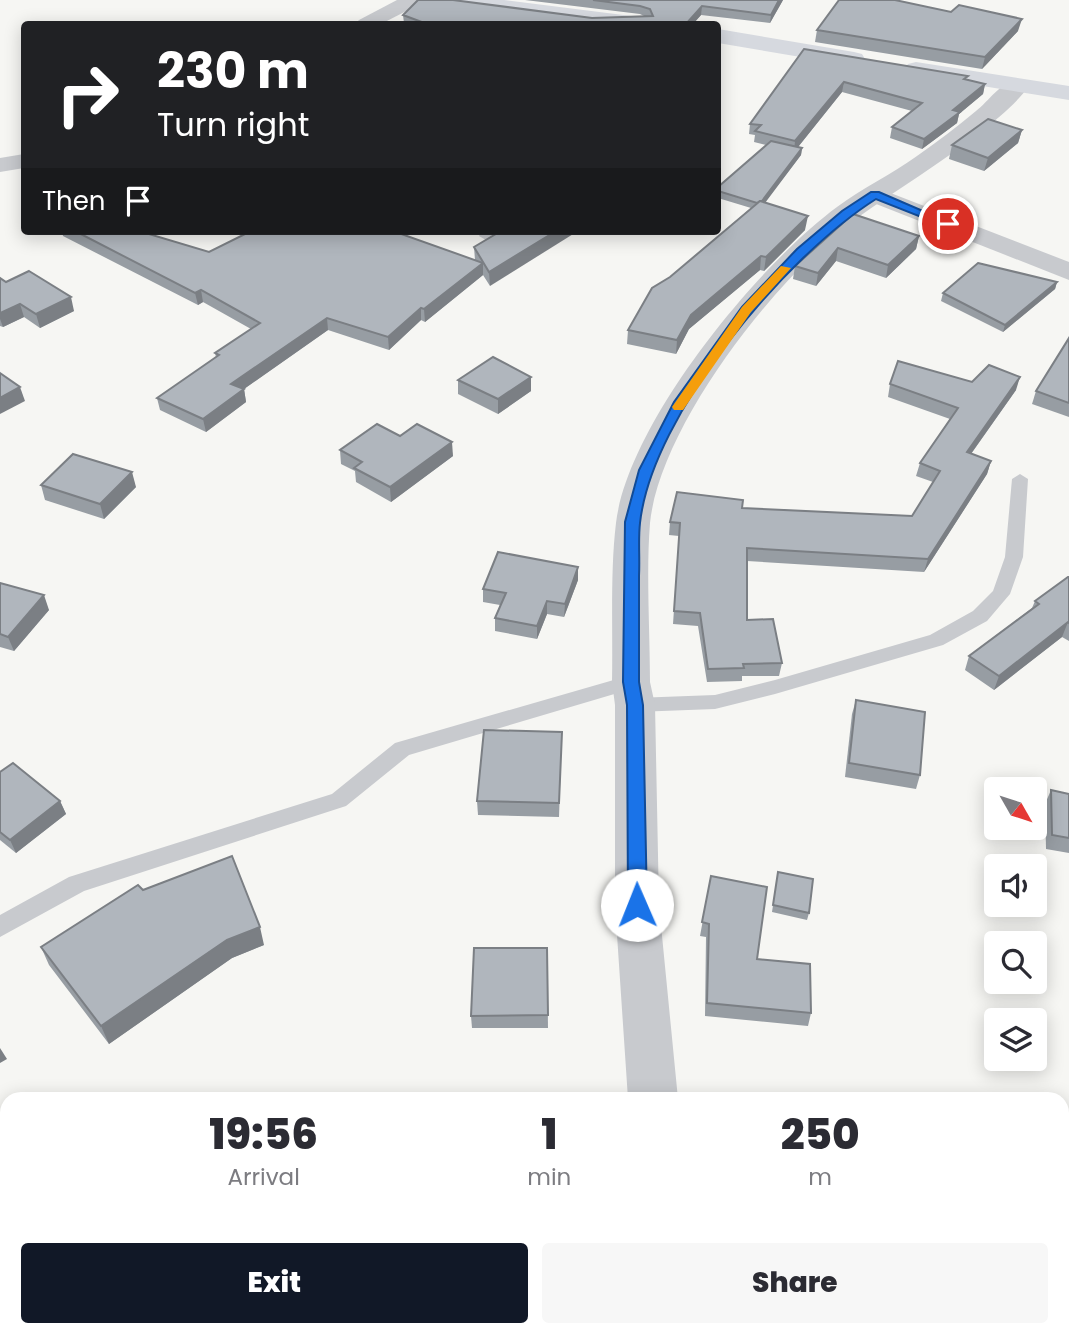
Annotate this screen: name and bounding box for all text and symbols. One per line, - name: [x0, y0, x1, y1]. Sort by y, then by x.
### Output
- text: 230 m: [157, 37, 309, 105]
- icon: right: [42, 49, 133, 140]
- text: Turn right: [157, 102, 309, 147]
- icon: arrive: [119, 182, 157, 220]
- text: Then: [42, 183, 105, 219]
- pin: [918, 194, 978, 254]
- icon: arrive: [929, 205, 967, 243]
- north arrow: [984, 777, 1046, 840]
- map controls: [984, 777, 1047, 1071]
- button: sound: [984, 854, 1047, 917]
- position arrow: [600, 868, 674, 942]
- button: search: [984, 931, 1047, 994]
- button: layers: [984, 1008, 1047, 1071]
- text: 19:56: [209, 1105, 318, 1164]
- text: 1: [541, 1105, 557, 1164]
- text: 250: [781, 1105, 860, 1164]
- text: Arrival: [227, 1161, 300, 1193]
- text: min: [527, 1161, 571, 1193]
- text: m: [808, 1161, 832, 1193]
- button: Exit: [21, 1243, 528, 1323]
- button: Share: [542, 1243, 1048, 1323]

